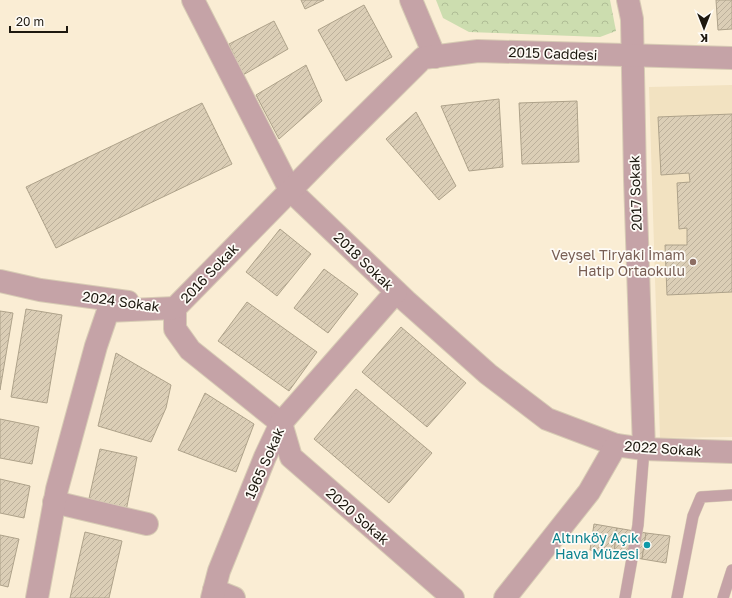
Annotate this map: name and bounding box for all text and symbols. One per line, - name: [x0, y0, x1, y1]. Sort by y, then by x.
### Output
- scale bar: [10, 8, 67, 34]
- north arrow: [684, 8, 724, 48]
- text: 20 m: [16, 14, 44, 29]
- text: K: [700, 32, 708, 45]
- street label: 2015 Caddesi: [508, 43, 598, 63]
- street label: 2017 Sokak: [625, 155, 645, 231]
- street label: 2018 Sokak: [331, 228, 398, 294]
- street label: 2016 Sokak: [176, 240, 242, 306]
- place label: Veysel Tiryaki İmam Hatip Ortaokulu: [551, 246, 685, 279]
- marker: Veysel Tiryaki İmam Hatip Ortaokulu: [688, 257, 698, 267]
- street label: 2024 Sokak: [81, 287, 161, 315]
- street label: 1965 Sokak: [241, 425, 287, 501]
- street label: 2022 Sokak: [624, 437, 702, 459]
- street label: 2020 Sokak: [323, 484, 393, 548]
- place label: Altınköy Açık Hava Müzesi: [552, 529, 639, 562]
- marker: Altınköy Açık Hava Müzesi: [642, 540, 652, 550]

